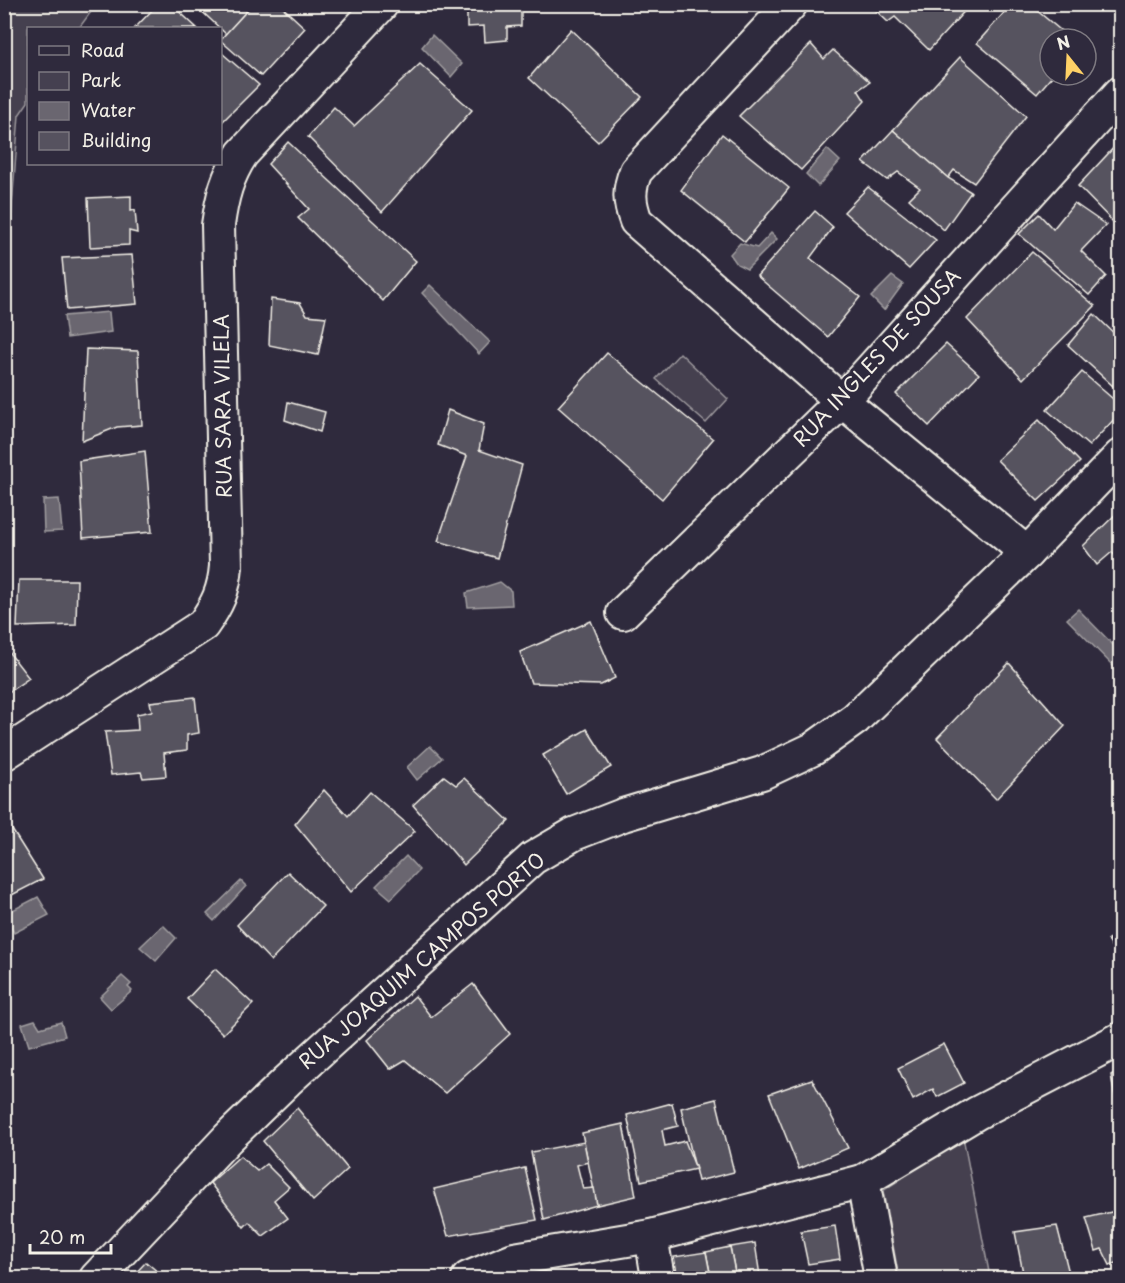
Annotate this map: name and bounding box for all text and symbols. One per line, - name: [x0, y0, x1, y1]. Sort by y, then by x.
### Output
- legend: [27, 27, 222, 165]
- north arrow: [1038, 27, 1098, 87]
- text: N: [1053, 28, 1073, 55]
- text: Road: [81, 36, 125, 63]
- text: Park: [81, 66, 121, 93]
- text: Water: [81, 96, 136, 123]
- text: Building: [81, 126, 151, 153]
- street label: RUA INGLES DE SOUSA: [785, 262, 967, 453]
- street label: RUA SARA VILELA: [205, 314, 239, 498]
- street label: RUA JOAQUIM CAMPOS PORTO: [291, 845, 551, 1076]
- scale bar: [30, 1217, 111, 1255]
- text: 20 m: [39, 1223, 85, 1250]

